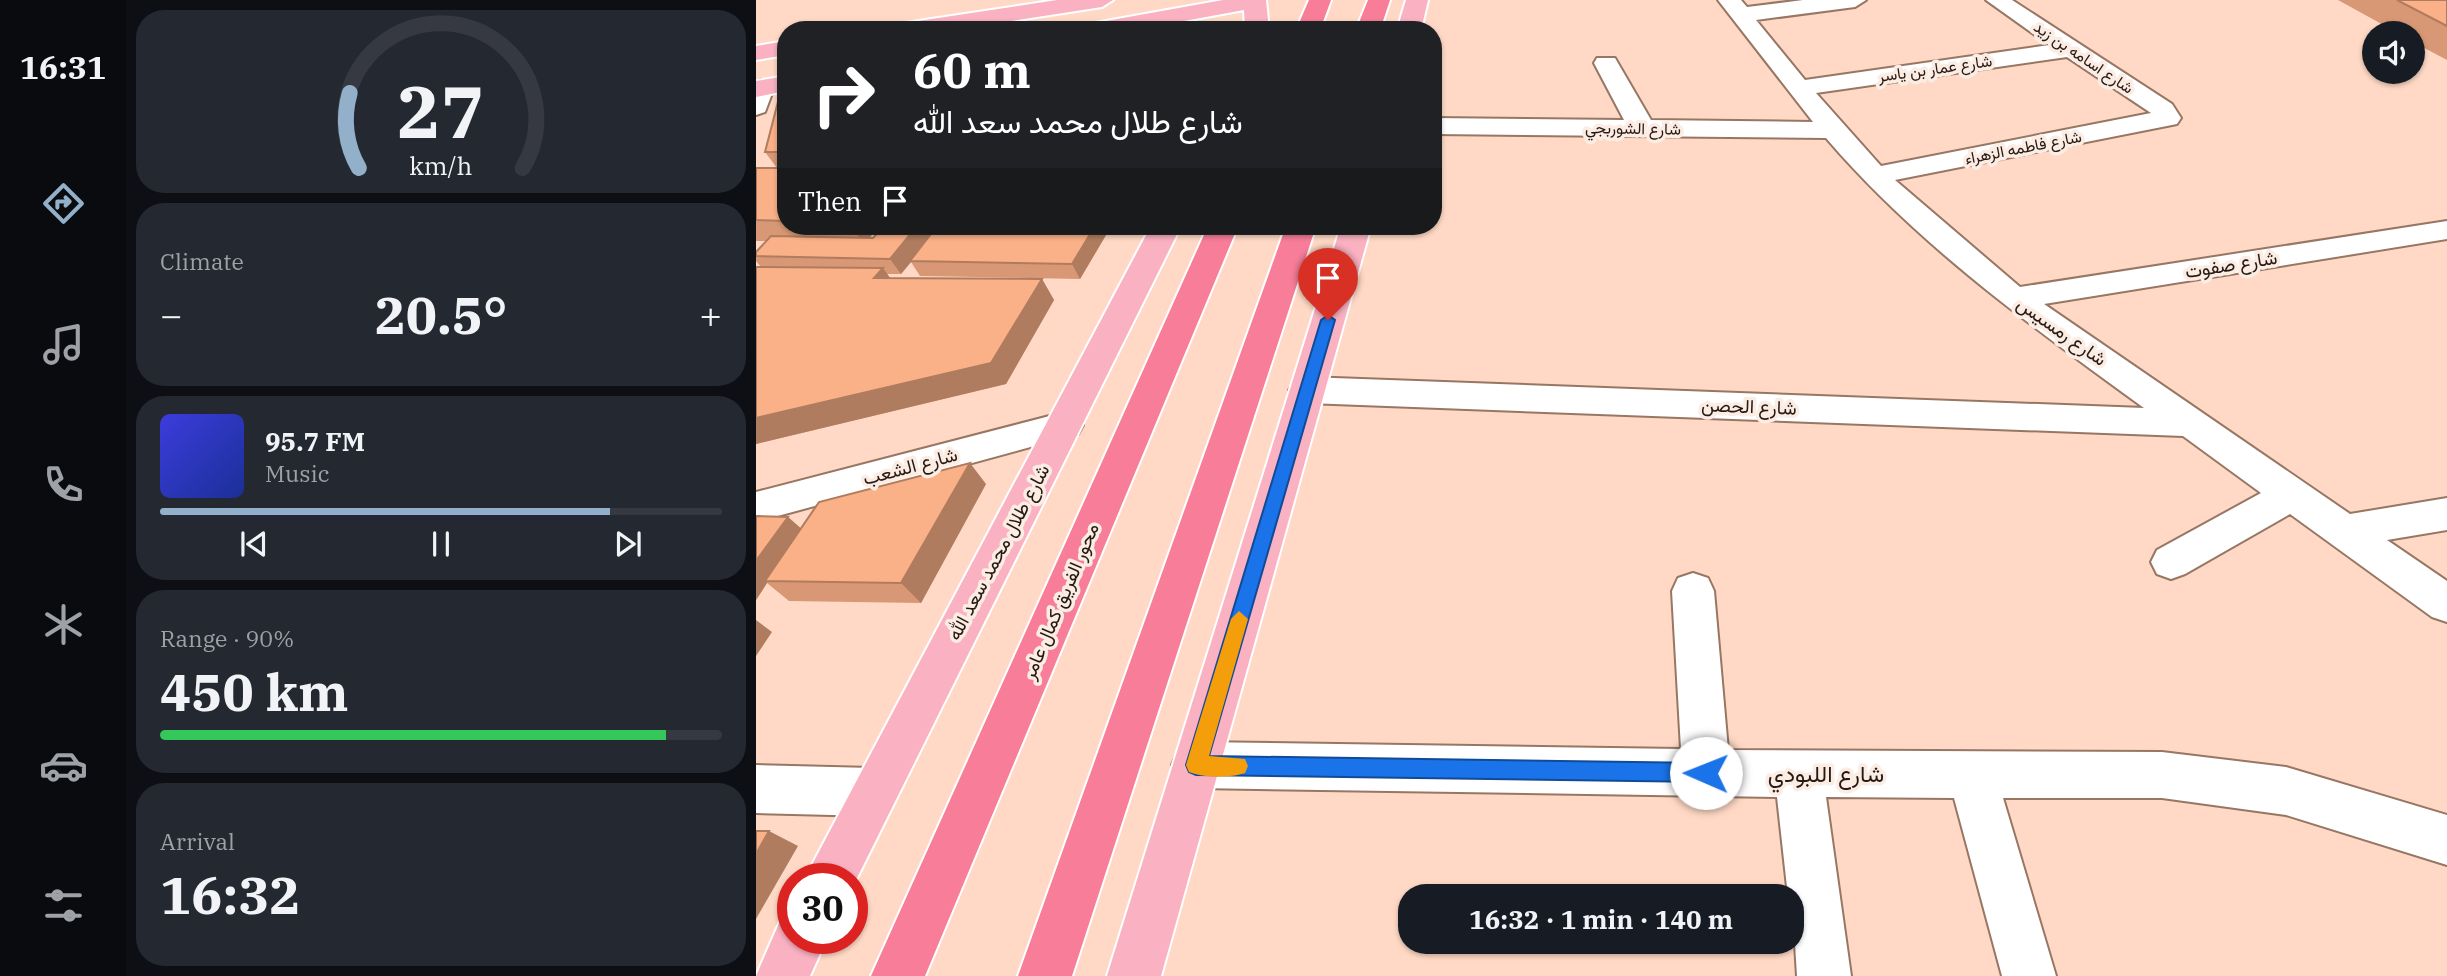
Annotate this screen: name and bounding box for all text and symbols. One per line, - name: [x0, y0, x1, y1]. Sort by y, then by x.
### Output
- street label: شارع اسامه بن زيد: [2029, 16, 2138, 99]
- map controls: [2362, 21, 2425, 84]
- button: sound: [2362, 21, 2425, 84]
- text: 60 m: [913, 38, 1031, 101]
- text: 16:31: [20, 46, 106, 88]
- icon: right: [798, 49, 889, 140]
- street label: شارع عمار بن ياسر: [1876, 50, 1993, 88]
- text: 27: [397, 63, 485, 158]
- text: شارع طلال محمد سعد الله: [913, 100, 1243, 142]
- street label: شارع الشوربجي: [1585, 117, 1681, 143]
- street label: شارع فاطمه الزهراء: [1963, 126, 2084, 170]
- text: km/h: [409, 148, 473, 181]
- icon: directions: [39, 179, 88, 228]
- icon: arrive: [876, 182, 914, 220]
- text: Then: [798, 184, 862, 218]
- street label: شارع صفوت: [2183, 245, 2279, 284]
- text: Climate: [160, 246, 244, 276]
- pin: [1298, 248, 1358, 320]
- icon: arrive: [1309, 259, 1347, 297]
- text: 20.5°: [375, 281, 507, 348]
- text: −: [160, 290, 183, 339]
- text: +: [699, 290, 722, 339]
- street label: شارع رمسيس: [2012, 291, 2112, 372]
- icon: music: [39, 320, 88, 369]
- street label: شارع الحصن: [1701, 392, 1797, 421]
- text: 95.7 FM: [265, 424, 365, 458]
- street label: شارع الشعب: [860, 442, 960, 491]
- text: Music: [265, 458, 330, 488]
- icon: phone: [39, 460, 88, 509]
- street label: شارع طلال محمد سعد الله: [941, 460, 1055, 645]
- street label: محور الفريق كمال عامر: [1016, 519, 1104, 684]
- icon: previous: [235, 525, 273, 563]
- icon: pause: [422, 525, 460, 563]
- icon: next: [609, 525, 647, 563]
- icon: climate: [39, 600, 88, 649]
- text: Range · 90%: [160, 623, 294, 653]
- text: 450 km: [160, 658, 349, 725]
- position arrow: [1669, 736, 1743, 810]
- icon: car: [39, 741, 88, 790]
- street label: شارع اللبودي: [1768, 758, 1884, 793]
- text: Arrival: [160, 826, 235, 856]
- text: 16:32: [160, 861, 301, 928]
- speed limit sign: 30: [777, 863, 868, 954]
- icon: filters: [39, 881, 88, 930]
- text: 16:32 · 1 min · 140 m: [1469, 902, 1733, 936]

